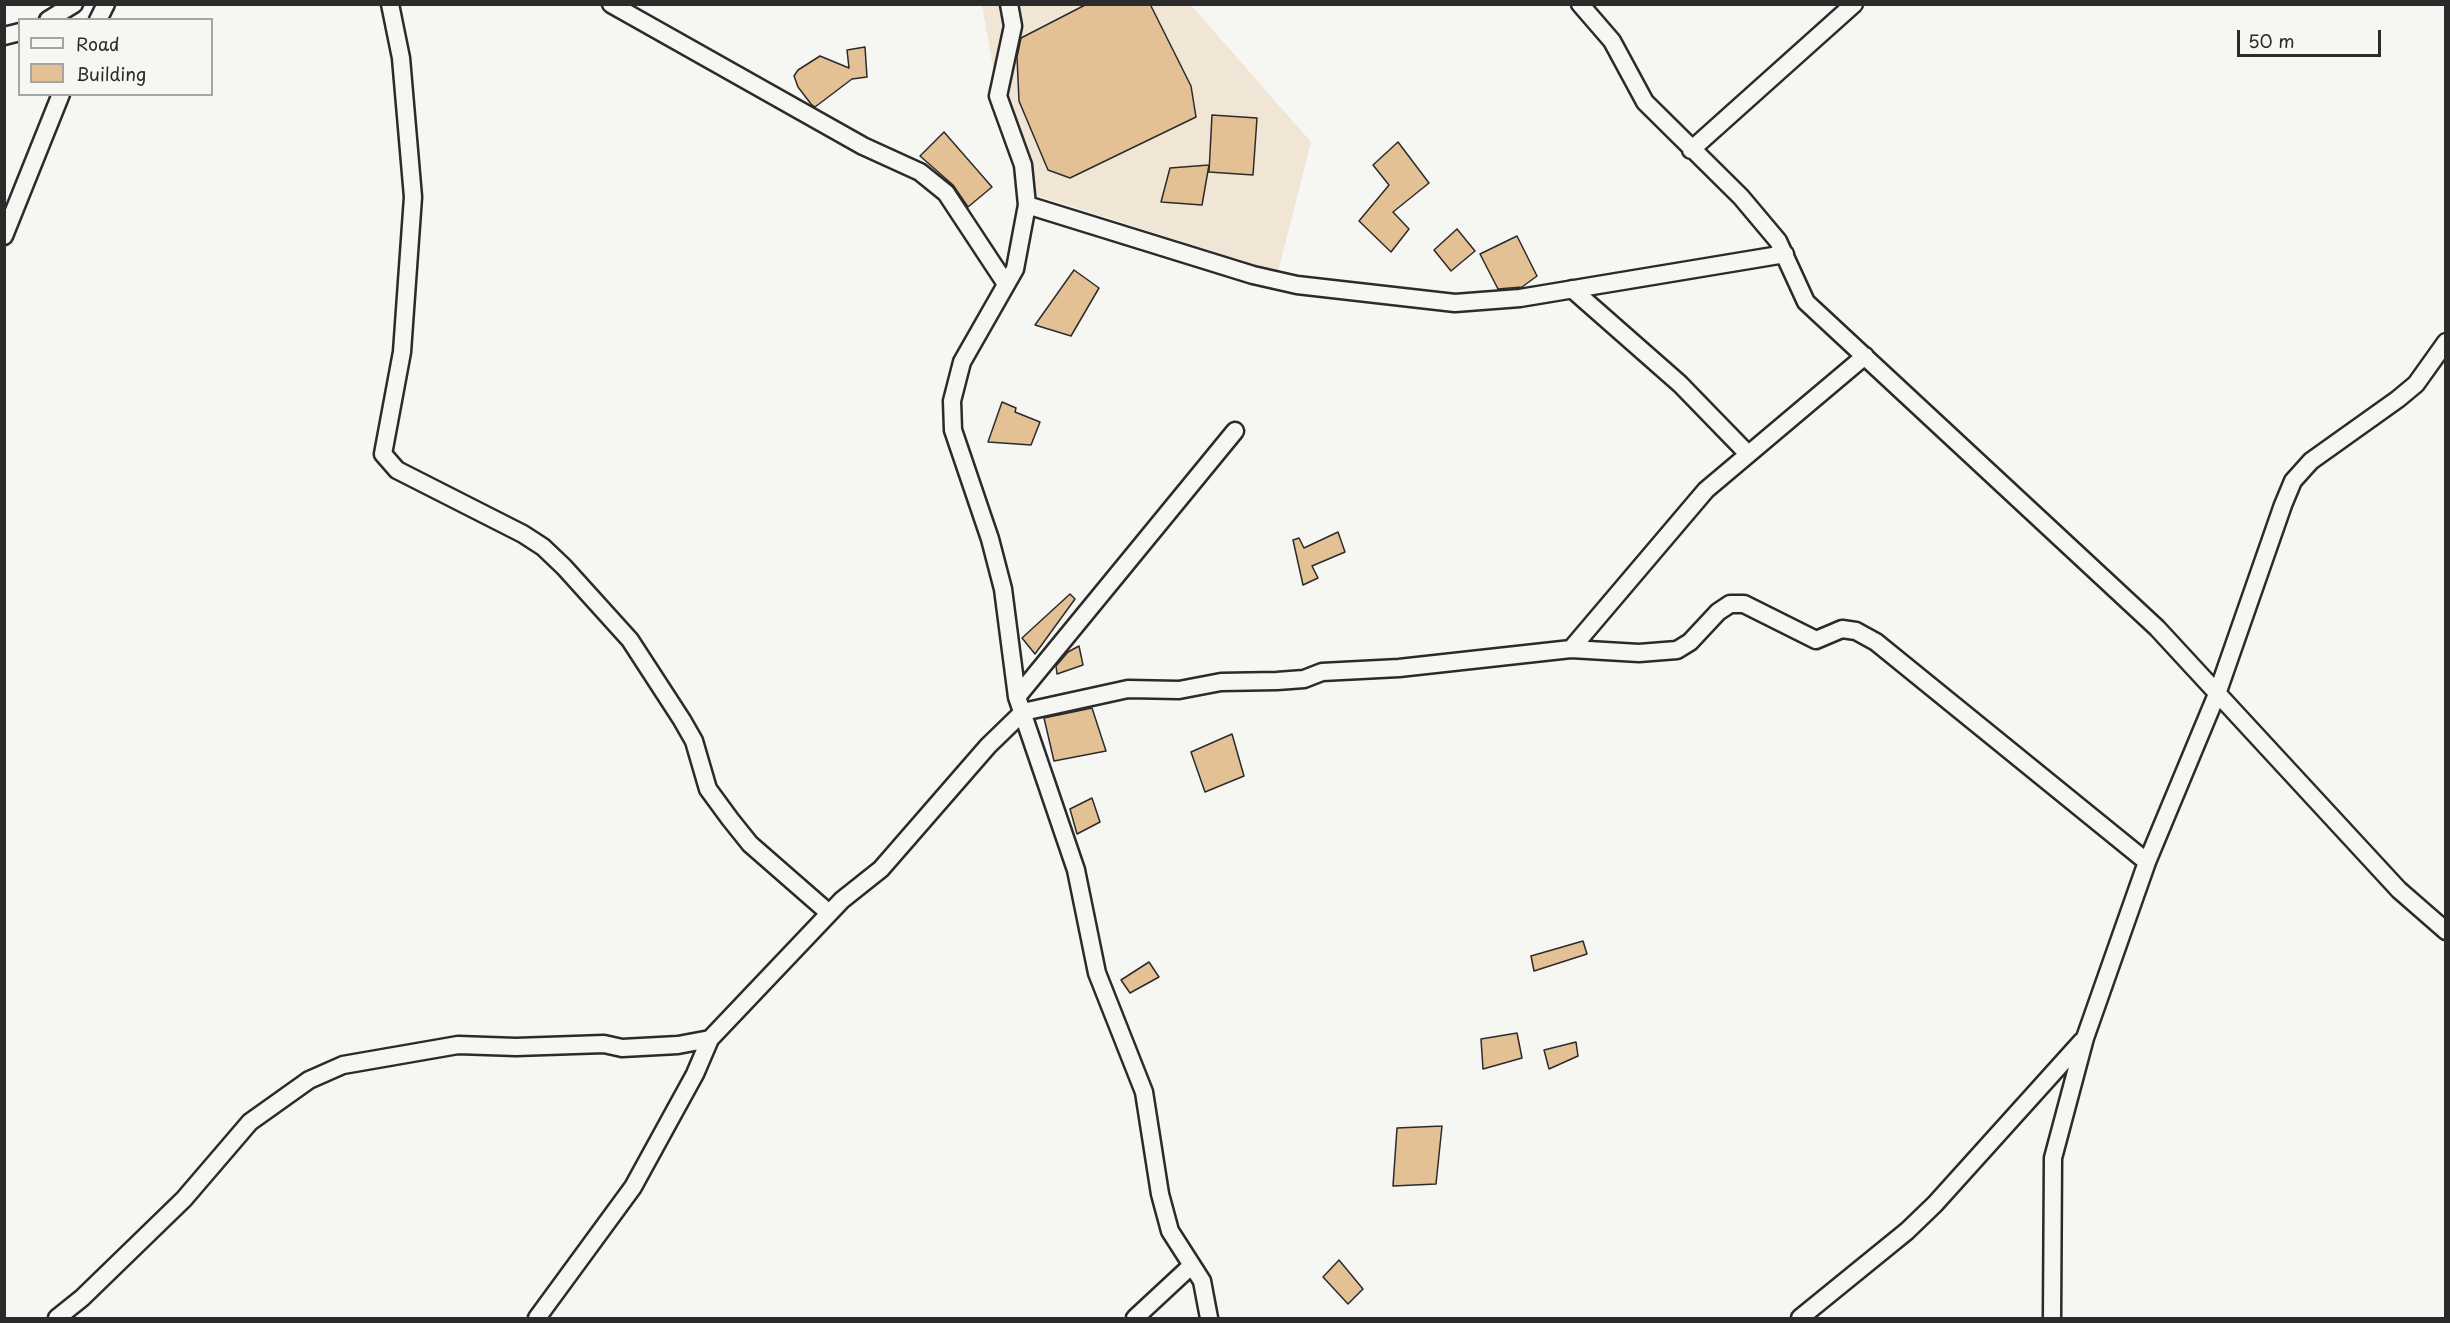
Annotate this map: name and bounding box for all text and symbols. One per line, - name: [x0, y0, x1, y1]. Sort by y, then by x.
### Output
- legend: [18, 18, 213, 96]
- scale bar: [2240, 18, 2384, 56]
- text: 50 m: [2248, 27, 2295, 54]
- text: Road: [76, 30, 120, 57]
- text: Building: [76, 60, 146, 87]

